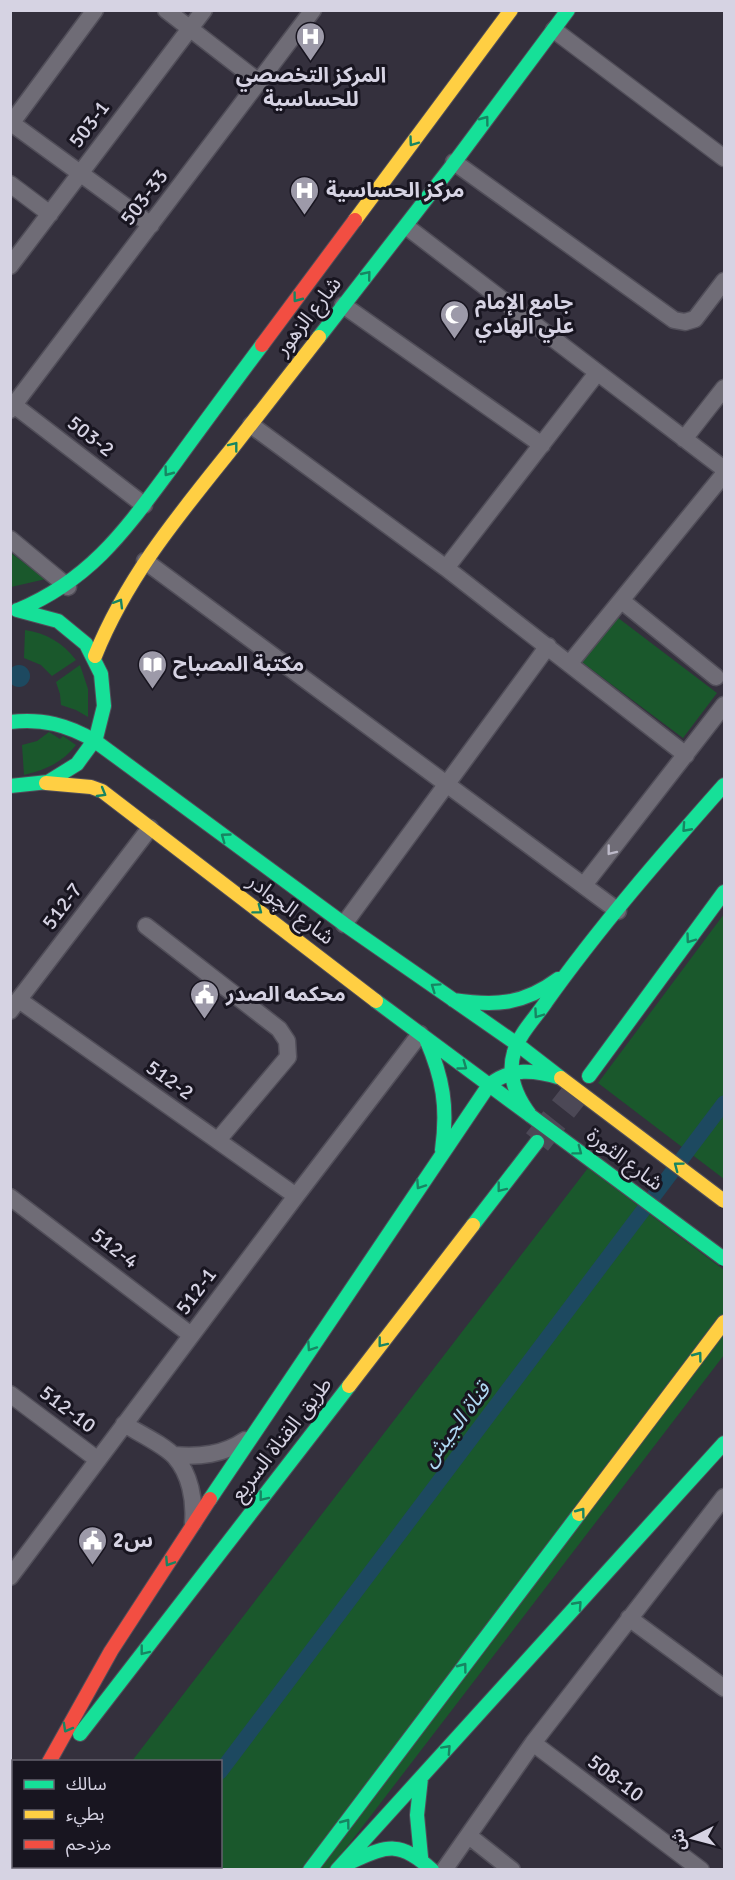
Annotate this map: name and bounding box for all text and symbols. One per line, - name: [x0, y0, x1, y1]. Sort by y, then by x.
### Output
- hospital icon: المركز التخصصي للحساسية: [295, 20, 327, 62]
- place label: المركز التخصصي للحساسية: [236, 62, 386, 112]
- street label: 503-1: [63, 95, 115, 153]
- one-way arrow: [478, 116, 489, 127]
- one-way arrow: [410, 135, 421, 146]
- street label: 503-33: [114, 164, 174, 230]
- hospital icon: مركز الحساسية: [289, 174, 321, 216]
- place label: مركز الحساسية: [326, 177, 464, 203]
- street label: شارع الزهور: [268, 271, 348, 363]
- one-way arrow: [360, 271, 371, 282]
- place label: جامع الإمام علي الهادي: [475, 289, 574, 343]
- one-way arrow: [293, 292, 304, 303]
- mosque icon: جامع الإمام علي الهادي: [438, 298, 470, 340]
- street label: 503-2: [62, 410, 120, 462]
- one-way arrow: [227, 442, 238, 453]
- one-way arrow: [164, 465, 175, 476]
- one-way arrow: [112, 599, 124, 609]
- library icon: مكتبة المصباح: [136, 648, 168, 690]
- place label: مكتبة المصباح: [173, 651, 304, 679]
- one-way arrow: [96, 786, 106, 797]
- one-way arrow: [682, 822, 693, 832]
- one-way arrow: [220, 833, 231, 844]
- one-way arrow: [607, 844, 618, 855]
- street label: شارع الچوادر: [240, 867, 340, 952]
- street label: 512-7: [36, 877, 88, 935]
- one-way arrow: [251, 903, 262, 914]
- one-way arrow: [686, 932, 697, 943]
- public building icon: محكمه الصدر: [189, 978, 221, 1020]
- place label: محكمه الصدر: [225, 981, 346, 1007]
- one-way arrow: [430, 983, 441, 994]
- one-way arrow: [535, 1007, 546, 1018]
- street label: 512-2: [141, 1054, 199, 1106]
- one-way arrow: [457, 1059, 468, 1070]
- street label: شارع الثورة: [580, 1122, 668, 1198]
- one-way arrow: [572, 1143, 583, 1154]
- one-way arrow: [673, 1162, 684, 1173]
- one-way arrow: [416, 1178, 427, 1189]
- one-way arrow: [498, 1182, 509, 1193]
- street label: 512-4: [86, 1222, 144, 1274]
- street label: 512-1: [170, 1262, 222, 1320]
- one-way arrow: [379, 1336, 390, 1347]
- one-way arrow: [307, 1341, 319, 1351]
- one-way arrow: [691, 1352, 702, 1363]
- street label: طريق القناة السريع: [224, 1372, 339, 1508]
- water label: قناة الجيش: [415, 1375, 497, 1472]
- street label: 512-10: [35, 1379, 101, 1439]
- one-way arrow: [259, 1490, 270, 1501]
- one-way arrow: [574, 1507, 585, 1518]
- public building icon: س2: [76, 1524, 108, 1566]
- place label: س2: [113, 1527, 153, 1553]
- one-way arrow: [166, 1556, 177, 1567]
- one-way arrow: [571, 1601, 582, 1612]
- one-way arrow: [140, 1645, 151, 1656]
- one-way arrow: [456, 1663, 467, 1674]
- one-way arrow: [63, 1722, 74, 1733]
- one-way arrow: [440, 1746, 451, 1756]
- street label: 508-10: [583, 1748, 649, 1808]
- legend: [12, 1760, 222, 1868]
- text: سالك: [66, 1773, 107, 1795]
- text: بطيء: [66, 1803, 104, 1827]
- north arrow: [663, 1808, 723, 1868]
- one-way arrow: [338, 1818, 349, 1829]
- text: ش: [668, 1827, 690, 1851]
- text: مزدحم: [66, 1833, 111, 1857]

